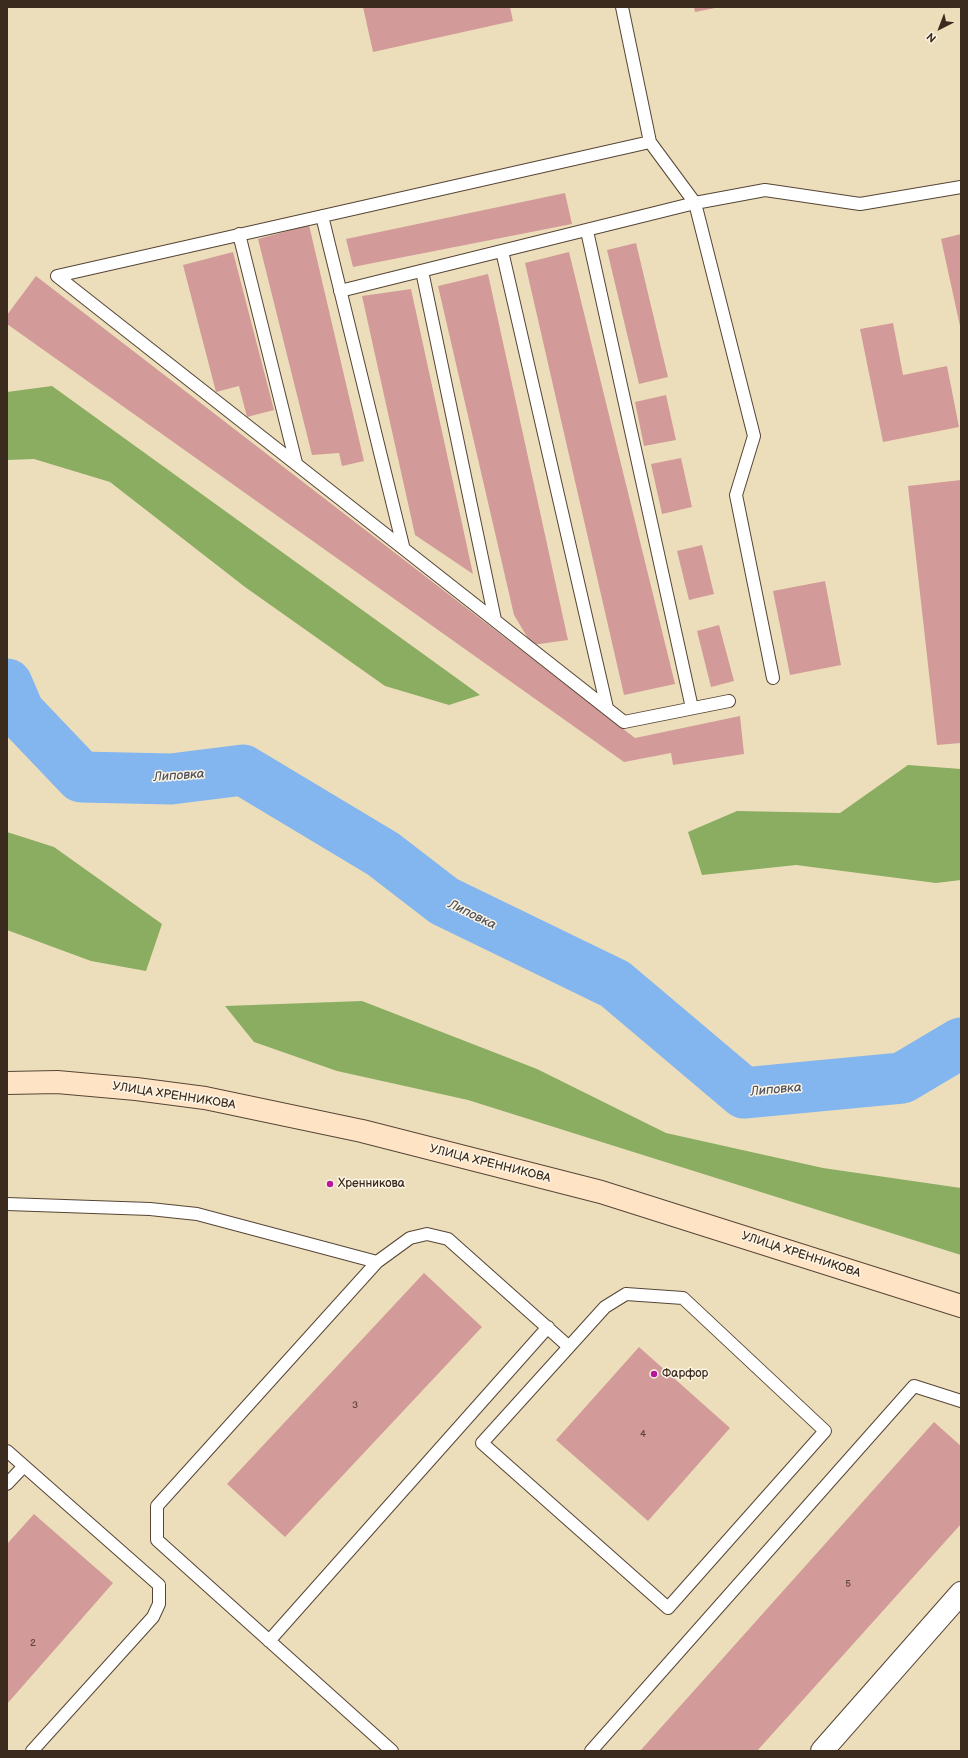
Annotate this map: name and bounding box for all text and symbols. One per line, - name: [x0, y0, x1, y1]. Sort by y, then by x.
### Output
- north arrow: [920, 8, 960, 48]
- text: N: [924, 30, 939, 45]
- water label: Липовка: [153, 766, 205, 786]
- water label: Липовка: [446, 897, 498, 933]
- street label: УЛИЦА ХРЕННИКОВА: [111, 1079, 237, 1113]
- water label: Липовка: [750, 1080, 802, 1100]
- street label: УЛИЦА ХРЕННИКОВА: [428, 1142, 552, 1186]
- place label: Хренникова: [338, 1177, 405, 1191]
- marker: Хренникова: [325, 1179, 335, 1189]
- street label: УЛИЦА ХРЕННИКОВА: [740, 1229, 862, 1281]
- place label: Фарфор: [662, 1367, 708, 1381]
- marker: Фарфор: [649, 1369, 659, 1379]
- house number: 3: [352, 1399, 358, 1411]
- house number: 4: [640, 1428, 646, 1440]
- house number: 5: [845, 1578, 851, 1590]
- house number: 2: [30, 1637, 36, 1649]

